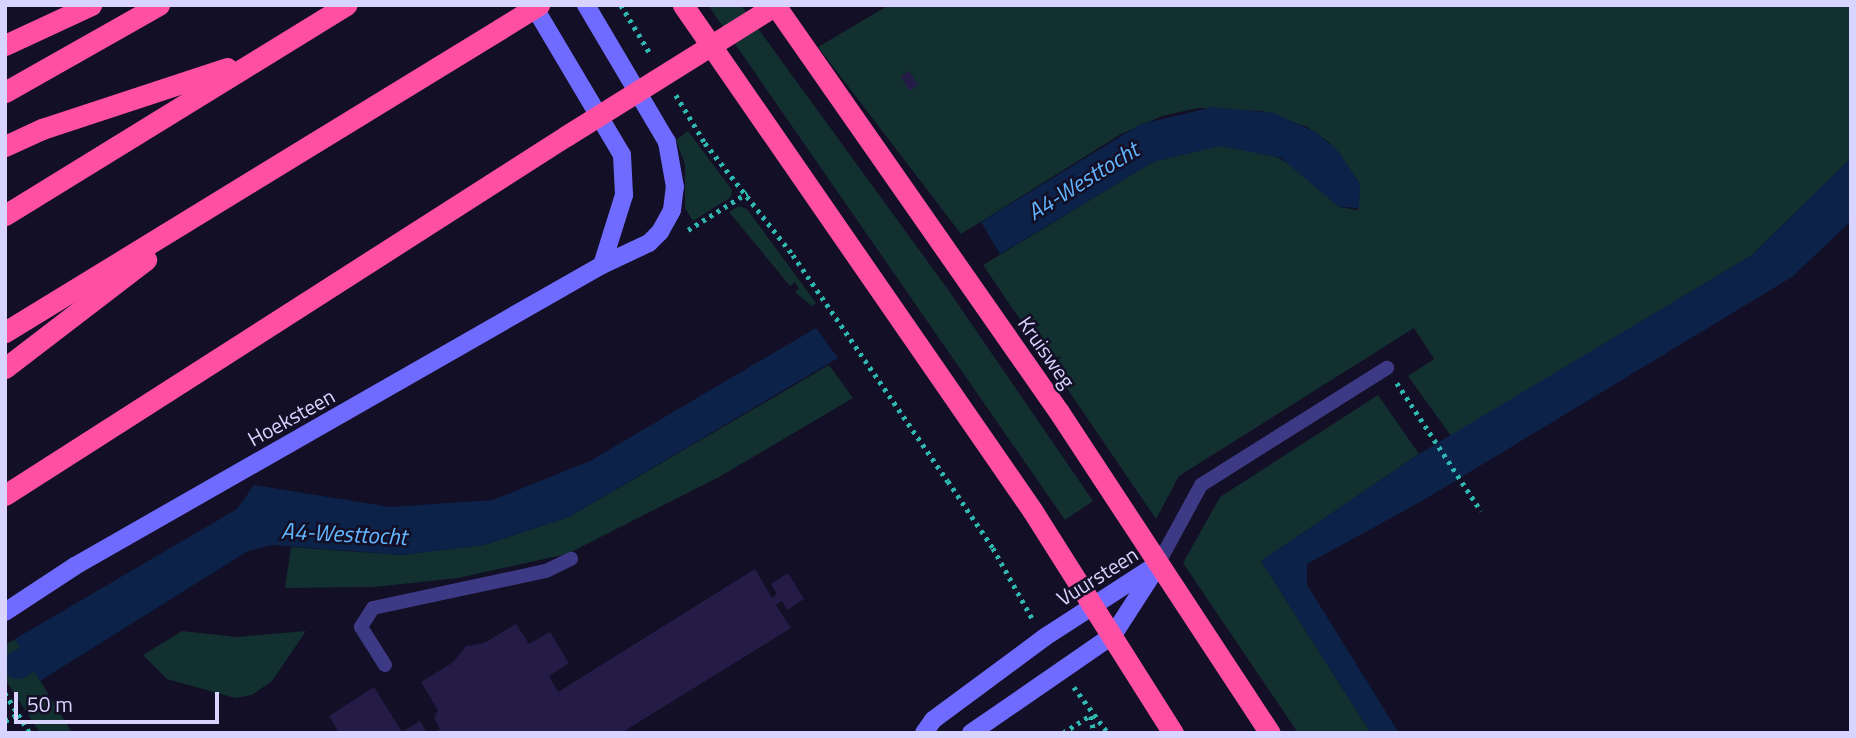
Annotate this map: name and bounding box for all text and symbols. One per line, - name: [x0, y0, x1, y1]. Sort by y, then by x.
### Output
- water label: A4-Westtocht: [1022, 136, 1144, 226]
- street label: Kruisweg: [1013, 311, 1081, 393]
- street label: Hoeksteen: [243, 383, 339, 451]
- water label: A4-Westtocht: [280, 517, 408, 551]
- street label: Vuursteen: [1052, 541, 1142, 611]
- scale bar: [18, 678, 222, 722]
- text: 50 m: [27, 688, 73, 720]

